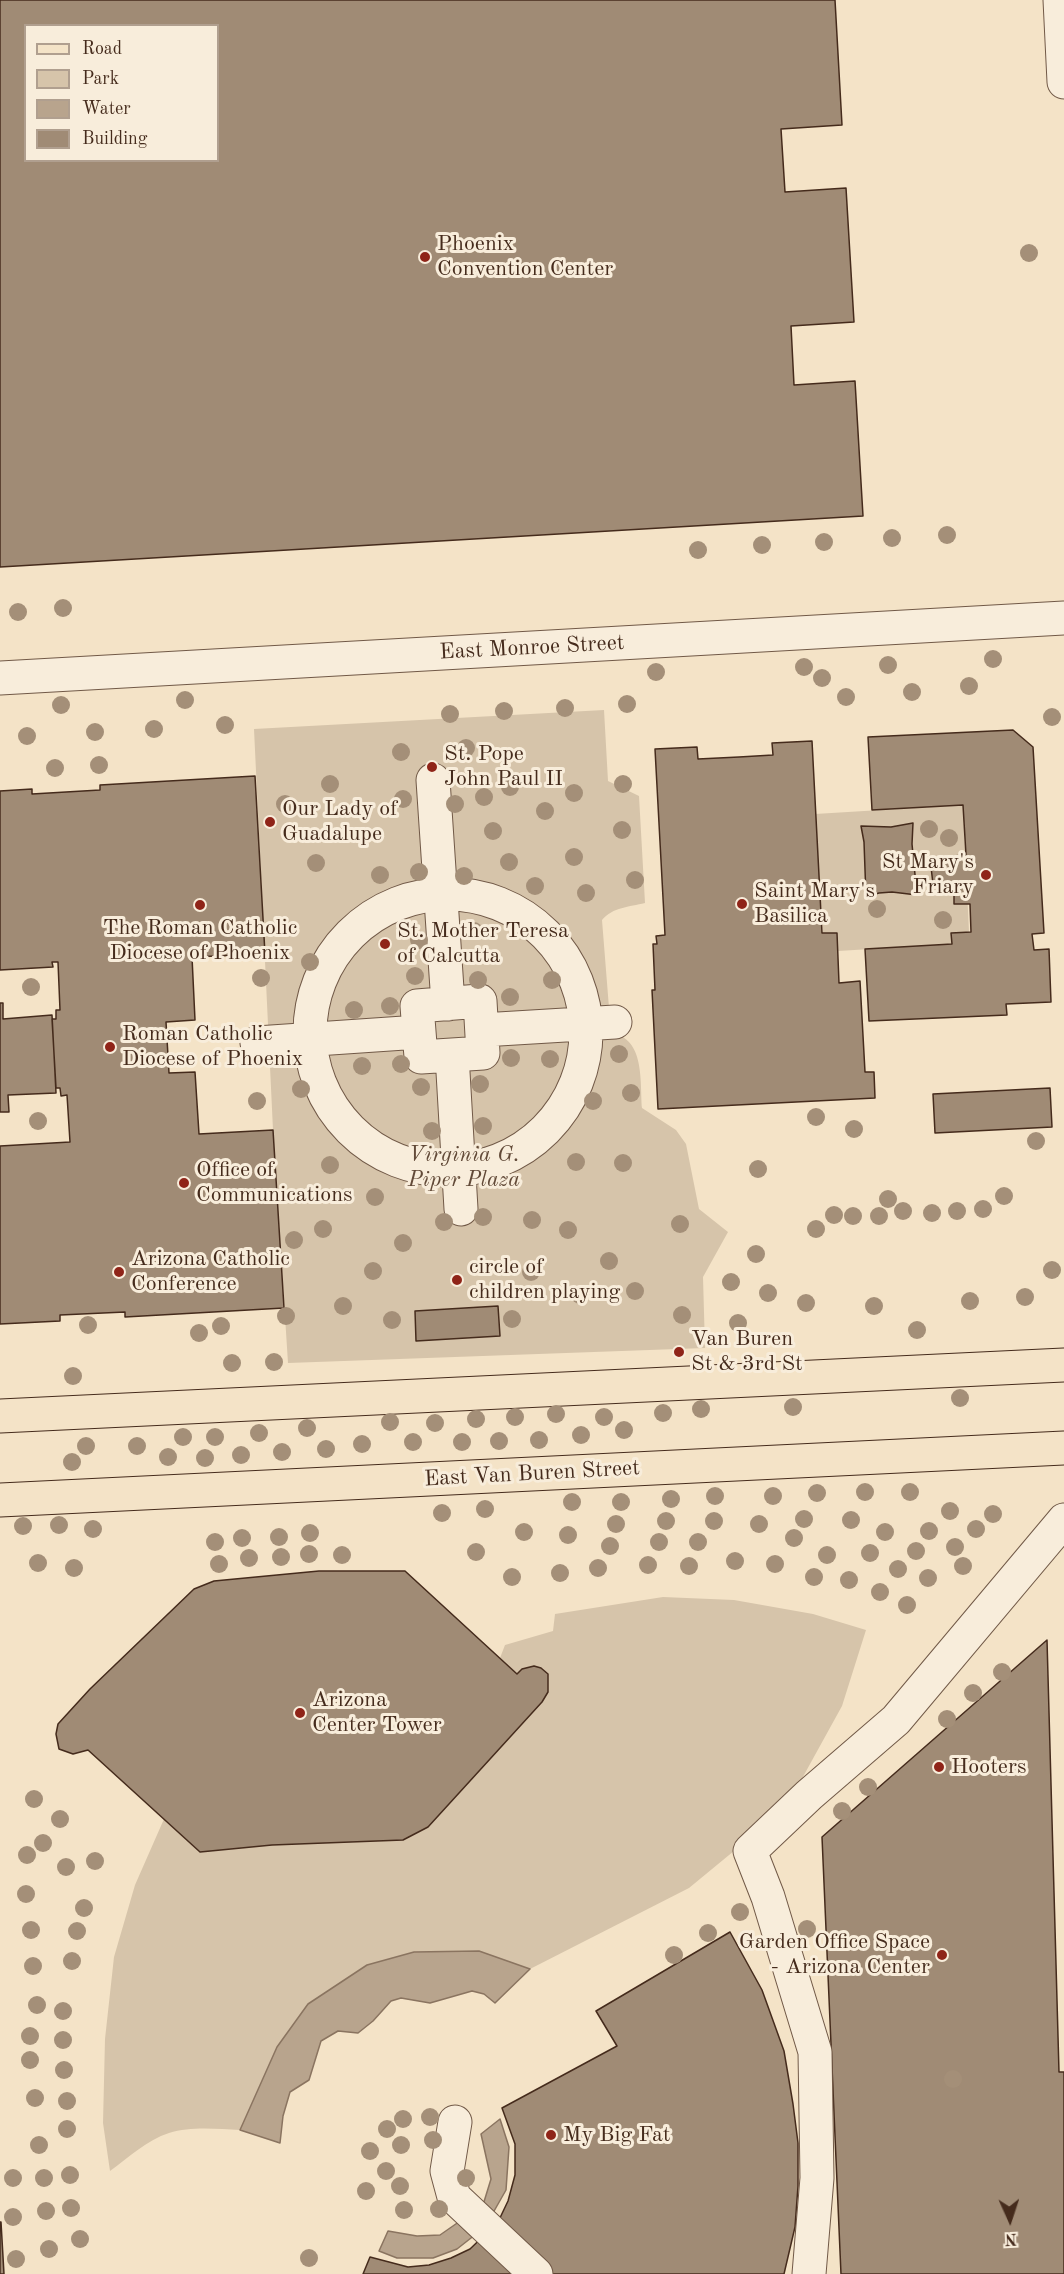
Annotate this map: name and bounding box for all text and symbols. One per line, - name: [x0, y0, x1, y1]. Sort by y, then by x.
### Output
- legend: [24, 24, 219, 162]
- text: Road: [82, 40, 122, 58]
- text: Park: [82, 70, 119, 88]
- text: Water: [82, 100, 131, 118]
- text: Building: [82, 130, 147, 148]
- place label: Phoenix Convention Center: [437, 231, 613, 282]
- marker: Phoenix Convention Center: [418, 250, 432, 264]
- street label: East Monroe Street: [439, 630, 625, 666]
- place label: St. Pope John Paul II: [444, 741, 563, 792]
- marker: St. Pope John Paul II: [425, 760, 439, 774]
- place label: Our Lady of Guadalupe: [282, 796, 397, 848]
- marker: Our Lady of Guadalupe: [263, 815, 277, 829]
- place label: St Mary's Friary: [882, 849, 974, 900]
- marker: St Mary's Friary: [979, 868, 993, 882]
- place label: Saint Mary's Basilica: [754, 878, 875, 930]
- marker: Saint Mary's Basilica: [735, 897, 749, 911]
- marker: The Roman Catholic Diocese of Phoenix: [193, 898, 207, 912]
- place label: The Roman Catholic Diocese of Phoenix: [103, 915, 297, 966]
- place label: St. Mother Teresa of Calcutta: [397, 918, 569, 969]
- marker: St. Mother Teresa of Calcutta: [378, 937, 392, 951]
- place label: Roman Catholic Diocese of Phoenix: [122, 1021, 303, 1072]
- marker: Roman Catholic Diocese of Phoenix: [103, 1040, 117, 1054]
- park label: Virginia G. Piper Plaza: [408, 1142, 520, 1194]
- place label: Office of Communications: [196, 1157, 353, 1208]
- marker: Office of Communications: [177, 1176, 191, 1190]
- place label: Arizona Catholic Conference: [131, 1246, 290, 1298]
- place label: circle of children playing: [469, 1254, 620, 1306]
- marker: Arizona Catholic Conference: [112, 1265, 126, 1279]
- marker: circle of children playing: [450, 1273, 464, 1287]
- place label: Van Buren St & 3rd St: [691, 1326, 803, 1378]
- marker: Van Buren St & 3rd St: [672, 1345, 686, 1359]
- street label: East Van Buren Street: [423, 1455, 641, 1493]
- place label: Arizona Center Tower: [312, 1687, 442, 1738]
- marker: Arizona Center Tower: [293, 1706, 307, 1720]
- place label: Hooters: [951, 1754, 1027, 1780]
- marker: Hooters: [932, 1760, 946, 1774]
- place label: Garden Office Space - Arizona Center: [739, 1929, 930, 1981]
- marker: Garden Office Space - Arizona Center: [935, 1948, 949, 1962]
- place label: My Big Fat: [563, 2122, 670, 2148]
- marker: My Big Fat: [544, 2128, 558, 2142]
- north arrow: [980, 2190, 1040, 2250]
- text: N: [1004, 2230, 1017, 2246]

